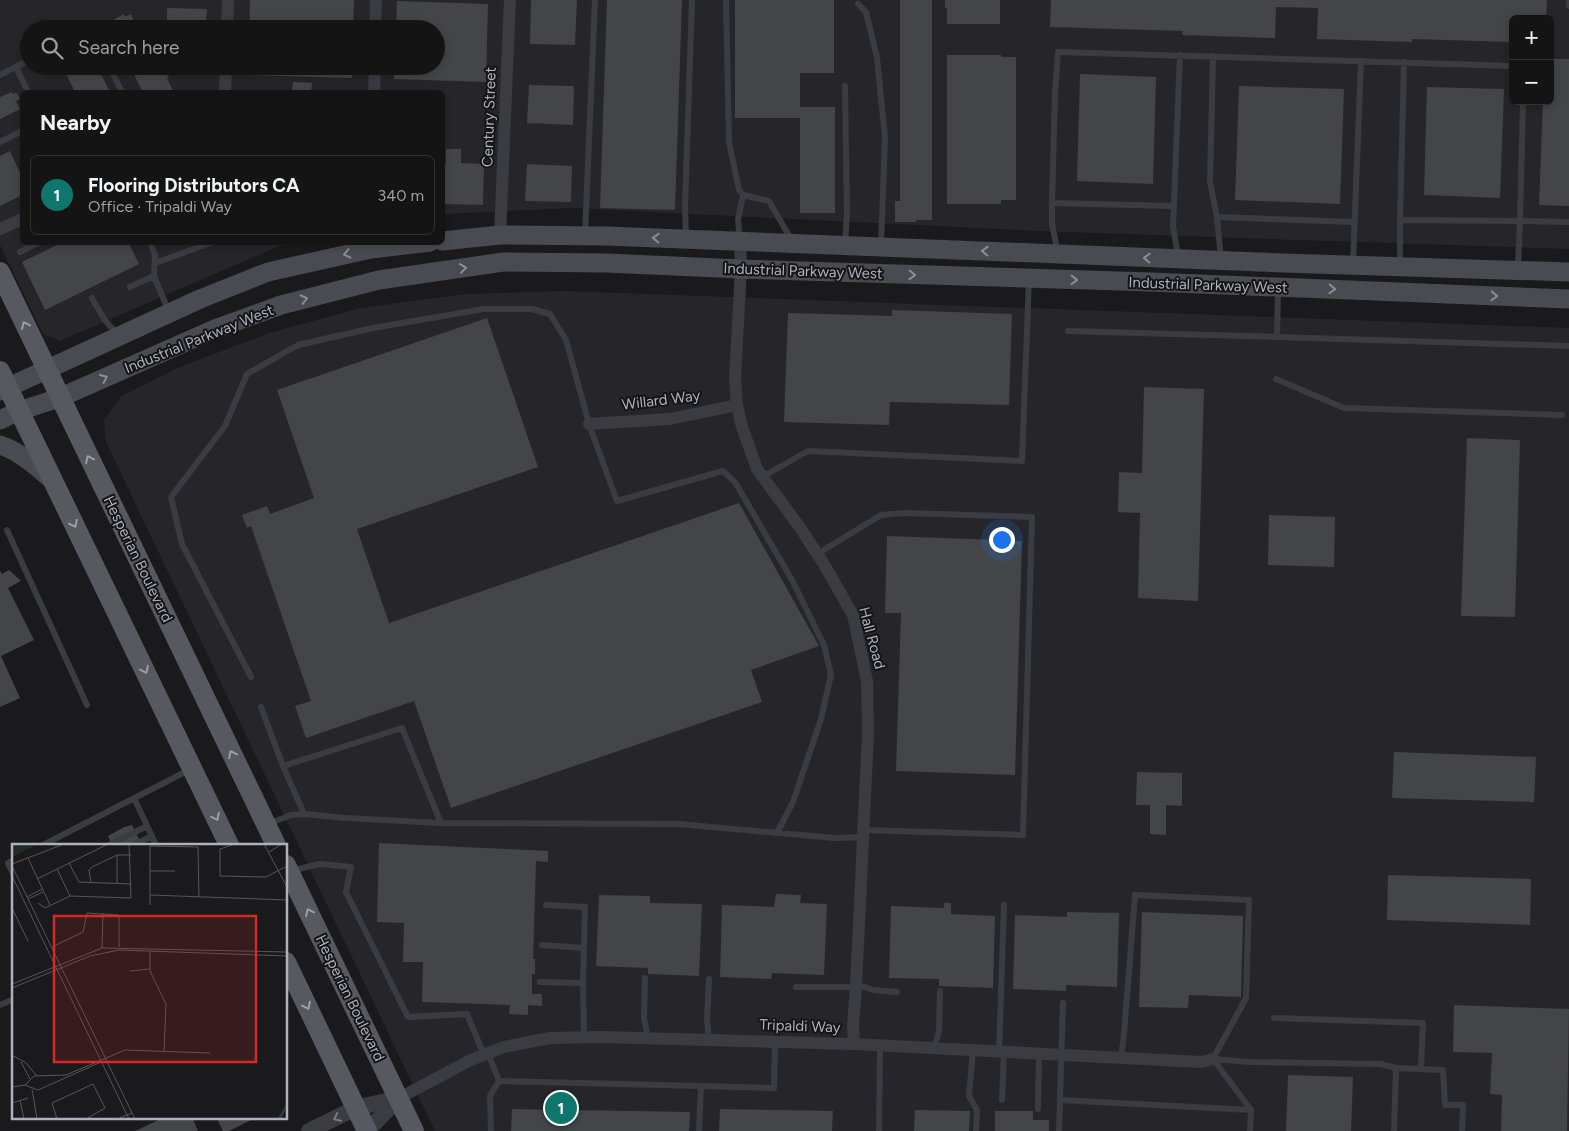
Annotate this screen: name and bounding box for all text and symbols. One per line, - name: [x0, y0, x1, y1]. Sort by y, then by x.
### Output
- map controls: [1509, 15, 1554, 105]
- button: +: [1509, 15, 1554, 60]
- search box: [20, 20, 445, 75]
- icon: search: [38, 34, 66, 62]
- text: Search here: [78, 36, 180, 59]
- button: −: [1509, 60, 1554, 105]
- street label: Century Street: [478, 66, 500, 167]
- text: Nearby: [40, 110, 111, 135]
- text: Flooring Distributors CA: [88, 174, 300, 197]
- text: 1: [54, 186, 60, 205]
- text: 340 m: [378, 186, 424, 205]
- text: Office · Tripaldi Way: [88, 197, 232, 216]
- one-way arrow: [652, 233, 660, 244]
- one-way arrow: [980, 246, 988, 257]
- one-way arrow: [343, 248, 352, 259]
- one-way arrow: [1143, 252, 1151, 263]
- street label: Industrial Parkway West: [723, 259, 883, 283]
- one-way arrow: [459, 263, 467, 274]
- one-way arrow: [908, 269, 916, 280]
- street label: Industrial Parkway West: [1128, 273, 1288, 297]
- one-way arrow: [1070, 275, 1078, 285]
- one-way arrow: [1328, 284, 1336, 295]
- one-way arrow: [1490, 290, 1498, 301]
- one-way arrow: [299, 295, 307, 305]
- street label: Industrial Parkway West: [122, 301, 277, 377]
- one-way arrow: [21, 321, 31, 330]
- one-way arrow: [99, 374, 108, 385]
- street label: Willard Way: [621, 386, 701, 414]
- one-way arrow: [85, 455, 95, 464]
- street label: Hesperian Boulevard: [100, 493, 176, 625]
- one-way arrow: [68, 519, 78, 528]
- your location: [989, 527, 1015, 553]
- street label: Hall Road: [855, 605, 889, 671]
- one-way arrow: [138, 665, 148, 674]
- one-way arrow: [229, 750, 239, 759]
- one-way arrow: [209, 812, 220, 821]
- inset map: [12, 844, 288, 1118]
- one-way arrow: [305, 909, 315, 918]
- street label: Hesperian Boulevard: [312, 932, 388, 1064]
- one-way arrow: [301, 1001, 312, 1010]
- street label: Tripaldi Way: [759, 1016, 841, 1036]
- pin: 1: [545, 1089, 577, 1127]
- one-way arrow: [333, 1112, 342, 1122]

